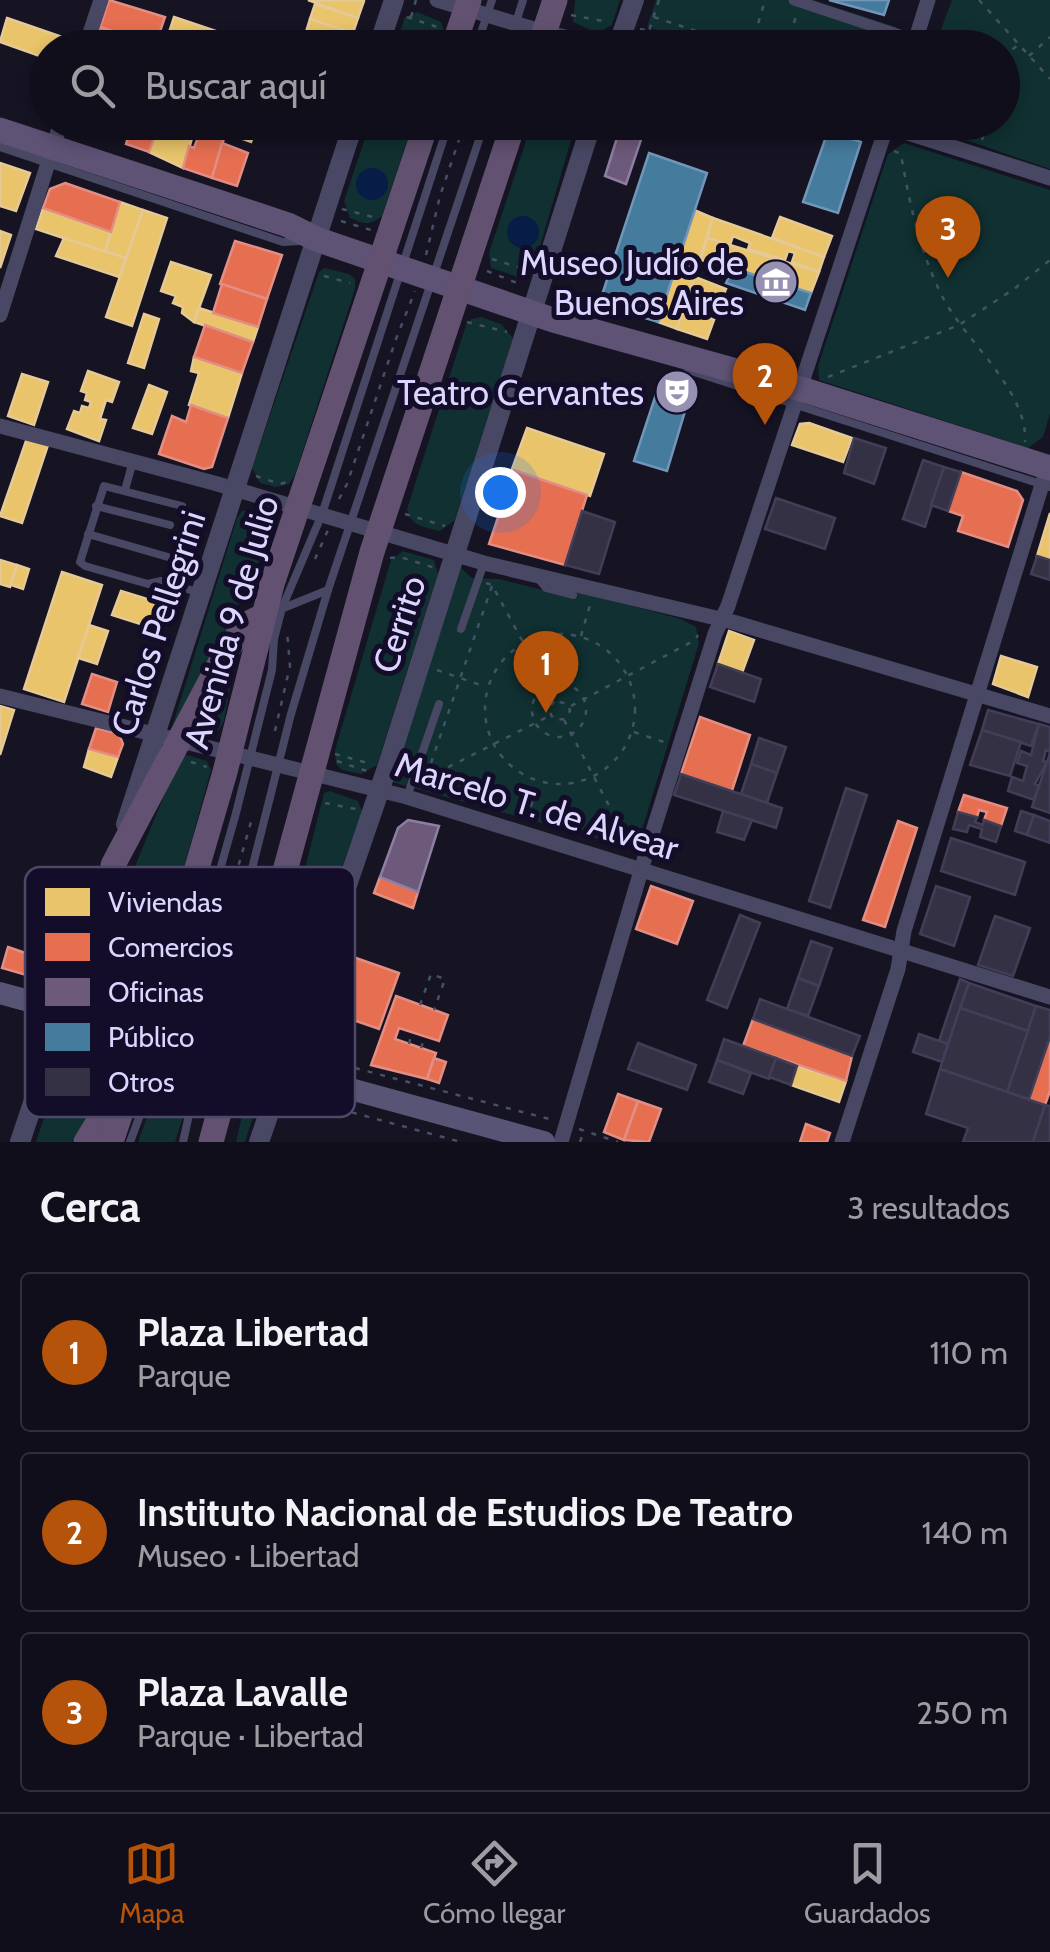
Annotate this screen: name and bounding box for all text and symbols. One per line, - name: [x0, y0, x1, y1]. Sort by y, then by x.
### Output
- search box: [30, 30, 1020, 140]
- icon: search: [65, 58, 120, 113]
- text: Buscar aquí: [145, 62, 327, 109]
- pin: 3: [916, 196, 980, 278]
- place label: Museo Judío de Buenos Aires: [520, 241, 744, 324]
- museum icon: Museo Judío de Buenos Aires: [753, 259, 799, 305]
- pin: 2: [732, 342, 798, 425]
- theatre icon: Teatro Cervantes: [654, 369, 700, 415]
- place label: Teatro Cervantes: [397, 371, 644, 414]
- your location: [475, 467, 526, 518]
- street label: Avenida 9 de Julio: [174, 491, 288, 753]
- street label: Carlos Pellegrini: [101, 505, 215, 741]
- street label: Cerrito: [363, 570, 435, 678]
- pin: 1: [514, 630, 578, 713]
- street label: Marcelo T. de Alvear: [390, 742, 684, 870]
- legend: [25, 867, 355, 1117]
- text: Viviendas: [108, 885, 223, 919]
- text: Comercios: [108, 930, 233, 964]
- text: Oficinas: [108, 975, 204, 1009]
- text: Público: [108, 1020, 195, 1054]
- text: Otros: [108, 1065, 174, 1099]
- text: Cerca: [40, 1181, 140, 1233]
- text: 3 resultados: [847, 1188, 1010, 1227]
- text: Plaza Libertad: [137, 1309, 369, 1356]
- text: 1: [69, 1333, 80, 1372]
- text: 110 m: [930, 1333, 1008, 1372]
- text: Parque: [137, 1356, 231, 1395]
- text: Instituto Nacional de Estudios De Teatro: [137, 1489, 793, 1536]
- text: 2: [66, 1513, 83, 1552]
- text: 140 m: [921, 1513, 1008, 1552]
- text: Museo · Libertad: [137, 1536, 360, 1575]
- text: Plaza Lavalle: [137, 1669, 348, 1716]
- text: 3: [66, 1693, 83, 1732]
- text: 250 m: [916, 1693, 1008, 1732]
- text: Parque · Libertad: [137, 1716, 364, 1755]
- tab: Mapa: [119, 1836, 184, 1930]
- tab: Cómo llegar: [423, 1836, 565, 1930]
- tab: Guardados: [804, 1836, 931, 1930]

